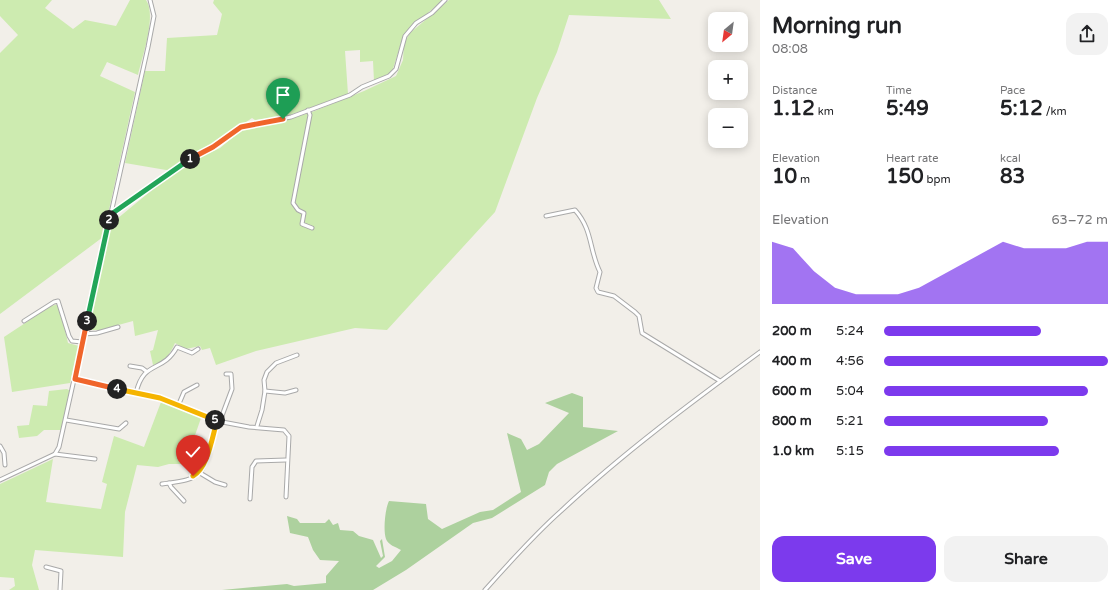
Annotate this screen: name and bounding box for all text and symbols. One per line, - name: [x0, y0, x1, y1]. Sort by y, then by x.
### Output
- north arrow: [708, 12, 748, 52]
- map controls: [708, 12, 748, 148]
- text: Morning run: [772, 13, 902, 39]
- button: share: [1066, 13, 1108, 55]
- text: 08:08: [772, 41, 808, 57]
- button: +: [708, 60, 748, 100]
- pin: [266, 78, 300, 119]
- icon: arrive: [272, 84, 294, 106]
- text: Distance: [772, 84, 817, 97]
- text: Time: [886, 84, 912, 97]
- text: Pace: [1000, 84, 1025, 97]
- text: 1.12: [772, 97, 815, 121]
- text: 5:49: [886, 97, 929, 121]
- text: 5:12: [1000, 97, 1043, 121]
- text: km: [815, 105, 834, 118]
- text: /km: [1043, 105, 1067, 118]
- button: −: [708, 108, 748, 148]
- pin: 1: [180, 149, 200, 169]
- text: 1: [187, 152, 193, 165]
- text: Elevation: [772, 152, 820, 165]
- text: Heart rate: [886, 152, 938, 165]
- text: kcal: [1000, 152, 1021, 165]
- text: 10: [772, 165, 797, 189]
- text: 150: [886, 165, 924, 189]
- text: 83: [1000, 165, 1025, 189]
- text: m: [797, 173, 810, 186]
- text: bpm: [924, 173, 951, 186]
- pin: 2: [99, 210, 119, 230]
- text: Elevation: [772, 212, 829, 228]
- text: 63–72 m: [1051, 212, 1108, 228]
- text: 2: [106, 213, 112, 226]
- pin: 3: [77, 311, 97, 331]
- text: 3: [84, 314, 90, 327]
- text: 200 m: [772, 323, 812, 339]
- text: 5:24: [836, 323, 864, 339]
- text: 400 m: [772, 353, 812, 369]
- text: 4:56: [836, 353, 864, 369]
- pin: 4: [107, 379, 127, 399]
- text: 4: [114, 382, 120, 395]
- text: 600 m: [772, 383, 812, 399]
- text: 5:04: [836, 383, 864, 399]
- pin: 5: [205, 410, 225, 430]
- text: 5: [212, 413, 218, 426]
- text: 800 m: [772, 413, 812, 429]
- text: 5:21: [836, 413, 864, 429]
- pin: [176, 435, 210, 476]
- icon: check: [182, 441, 204, 463]
- text: 1.0 km: [772, 443, 814, 459]
- text: 5:15: [836, 443, 864, 459]
- button: Save: [772, 536, 936, 582]
- button: Share: [944, 536, 1108, 582]

